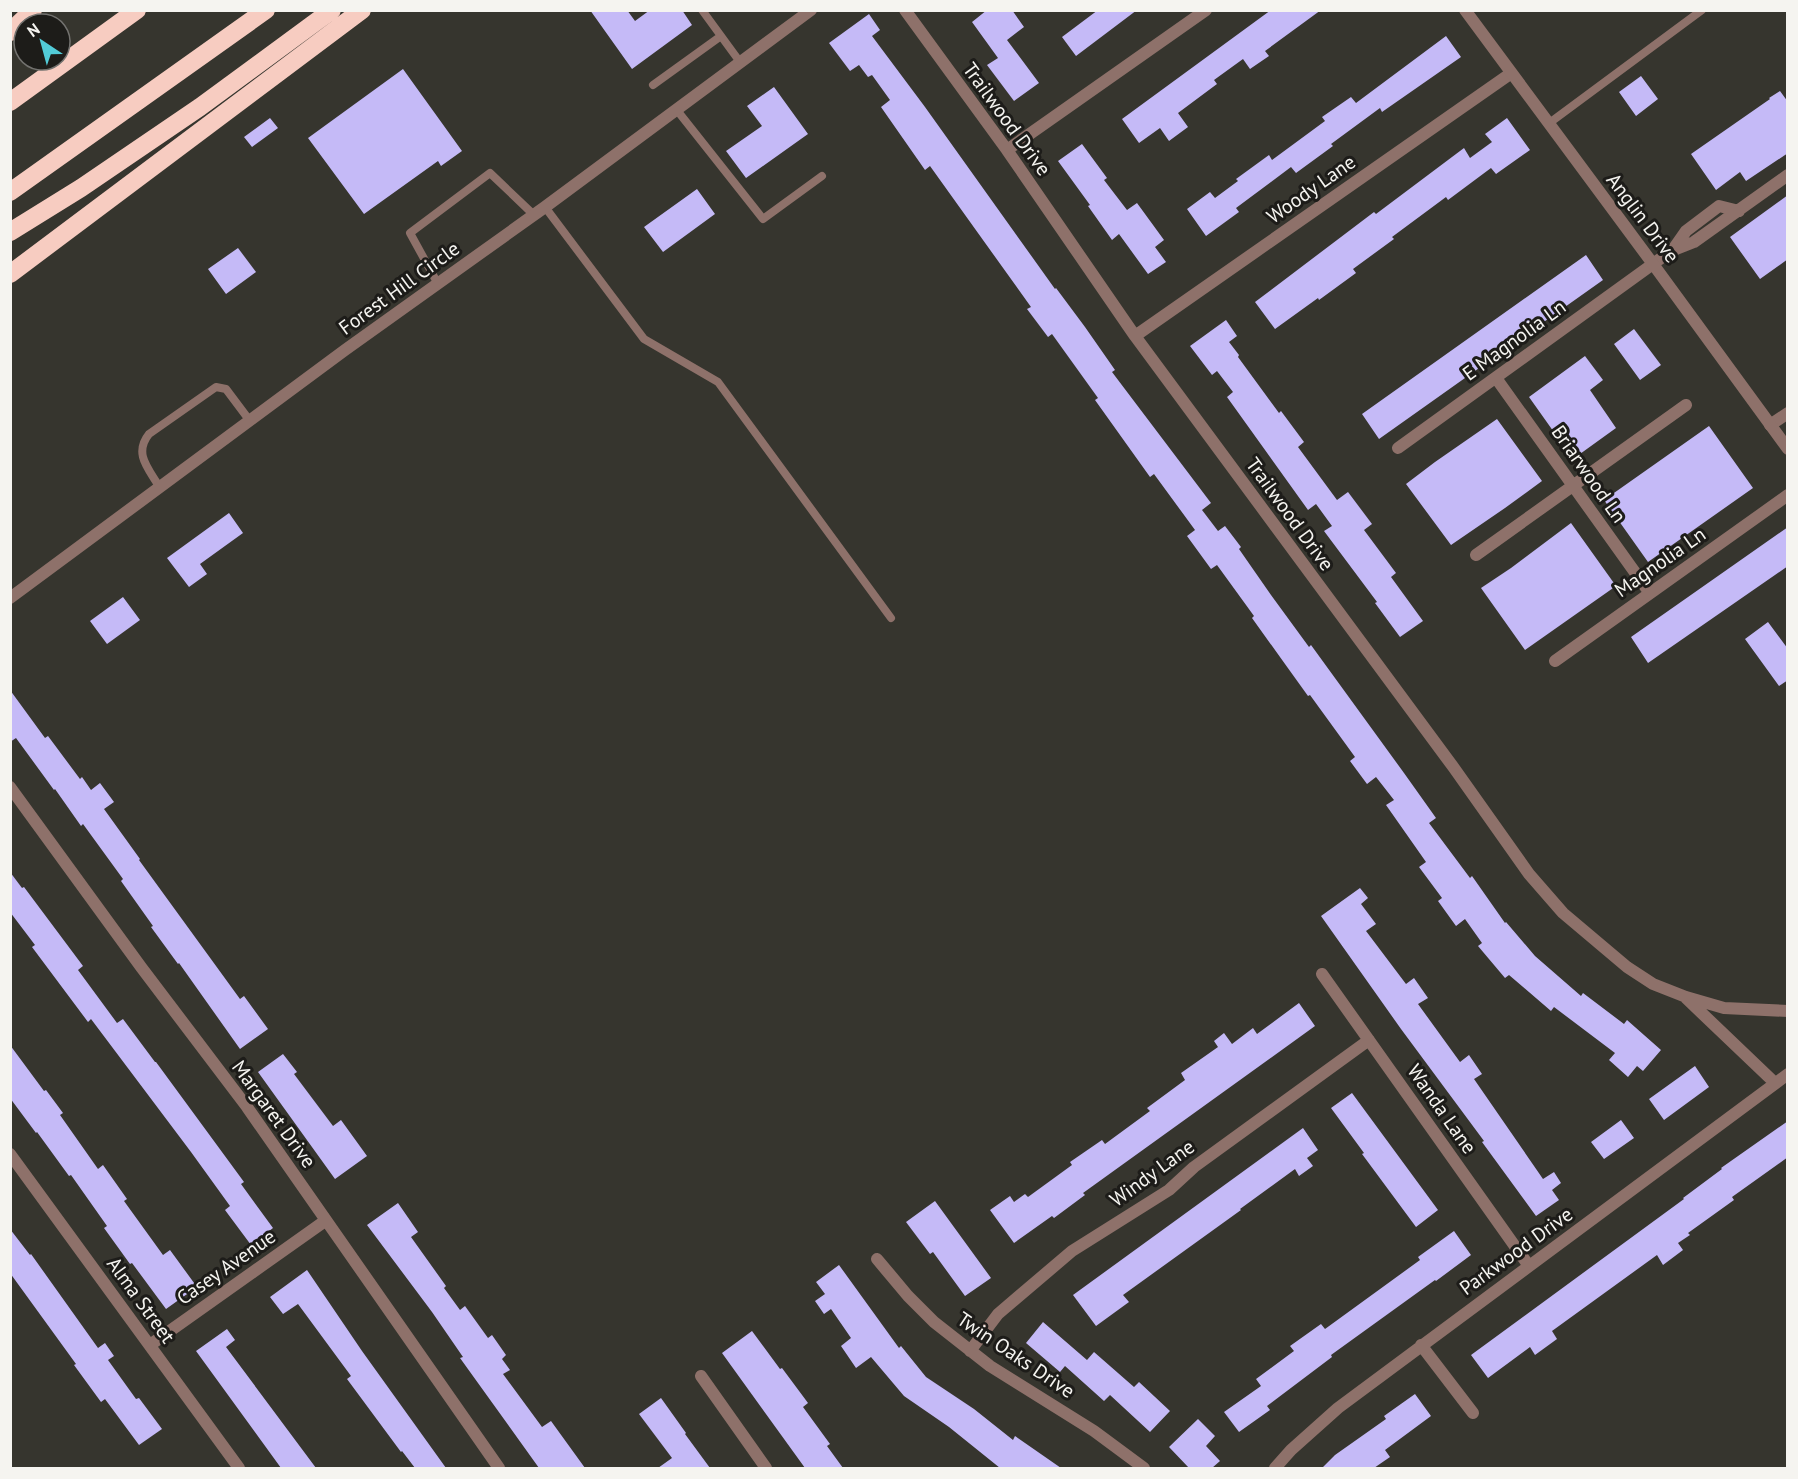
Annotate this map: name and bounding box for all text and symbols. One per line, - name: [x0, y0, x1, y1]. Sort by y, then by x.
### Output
- north arrow: [12, 12, 72, 72]
- text: N: [23, 19, 43, 41]
- street label: Trailwood Drive: [957, 57, 1057, 181]
- street label: Woody Lane: [1261, 149, 1361, 229]
- street label: Anglin Drive: [1601, 168, 1685, 268]
- street label: Forest Hill Circle: [334, 235, 464, 341]
- street label: E Magnolia Ln: [1457, 294, 1571, 386]
- street label: Briarwood Ln: [1546, 420, 1632, 528]
- street label: Trailwood Drive: [1240, 452, 1340, 576]
- street label: Magnolia Ln: [1609, 521, 1711, 603]
- street label: Margaret Drive: [226, 1055, 322, 1173]
- street label: Wanda Lane: [1402, 1059, 1482, 1159]
- street label: Windy Lane: [1105, 1134, 1199, 1212]
- street label: Parkwood Drive: [1454, 1201, 1578, 1301]
- street label: Casey Avenue: [171, 1223, 281, 1311]
- street label: Alma Street: [101, 1252, 181, 1348]
- street label: Twin Oaks Drive: [952, 1306, 1080, 1404]

